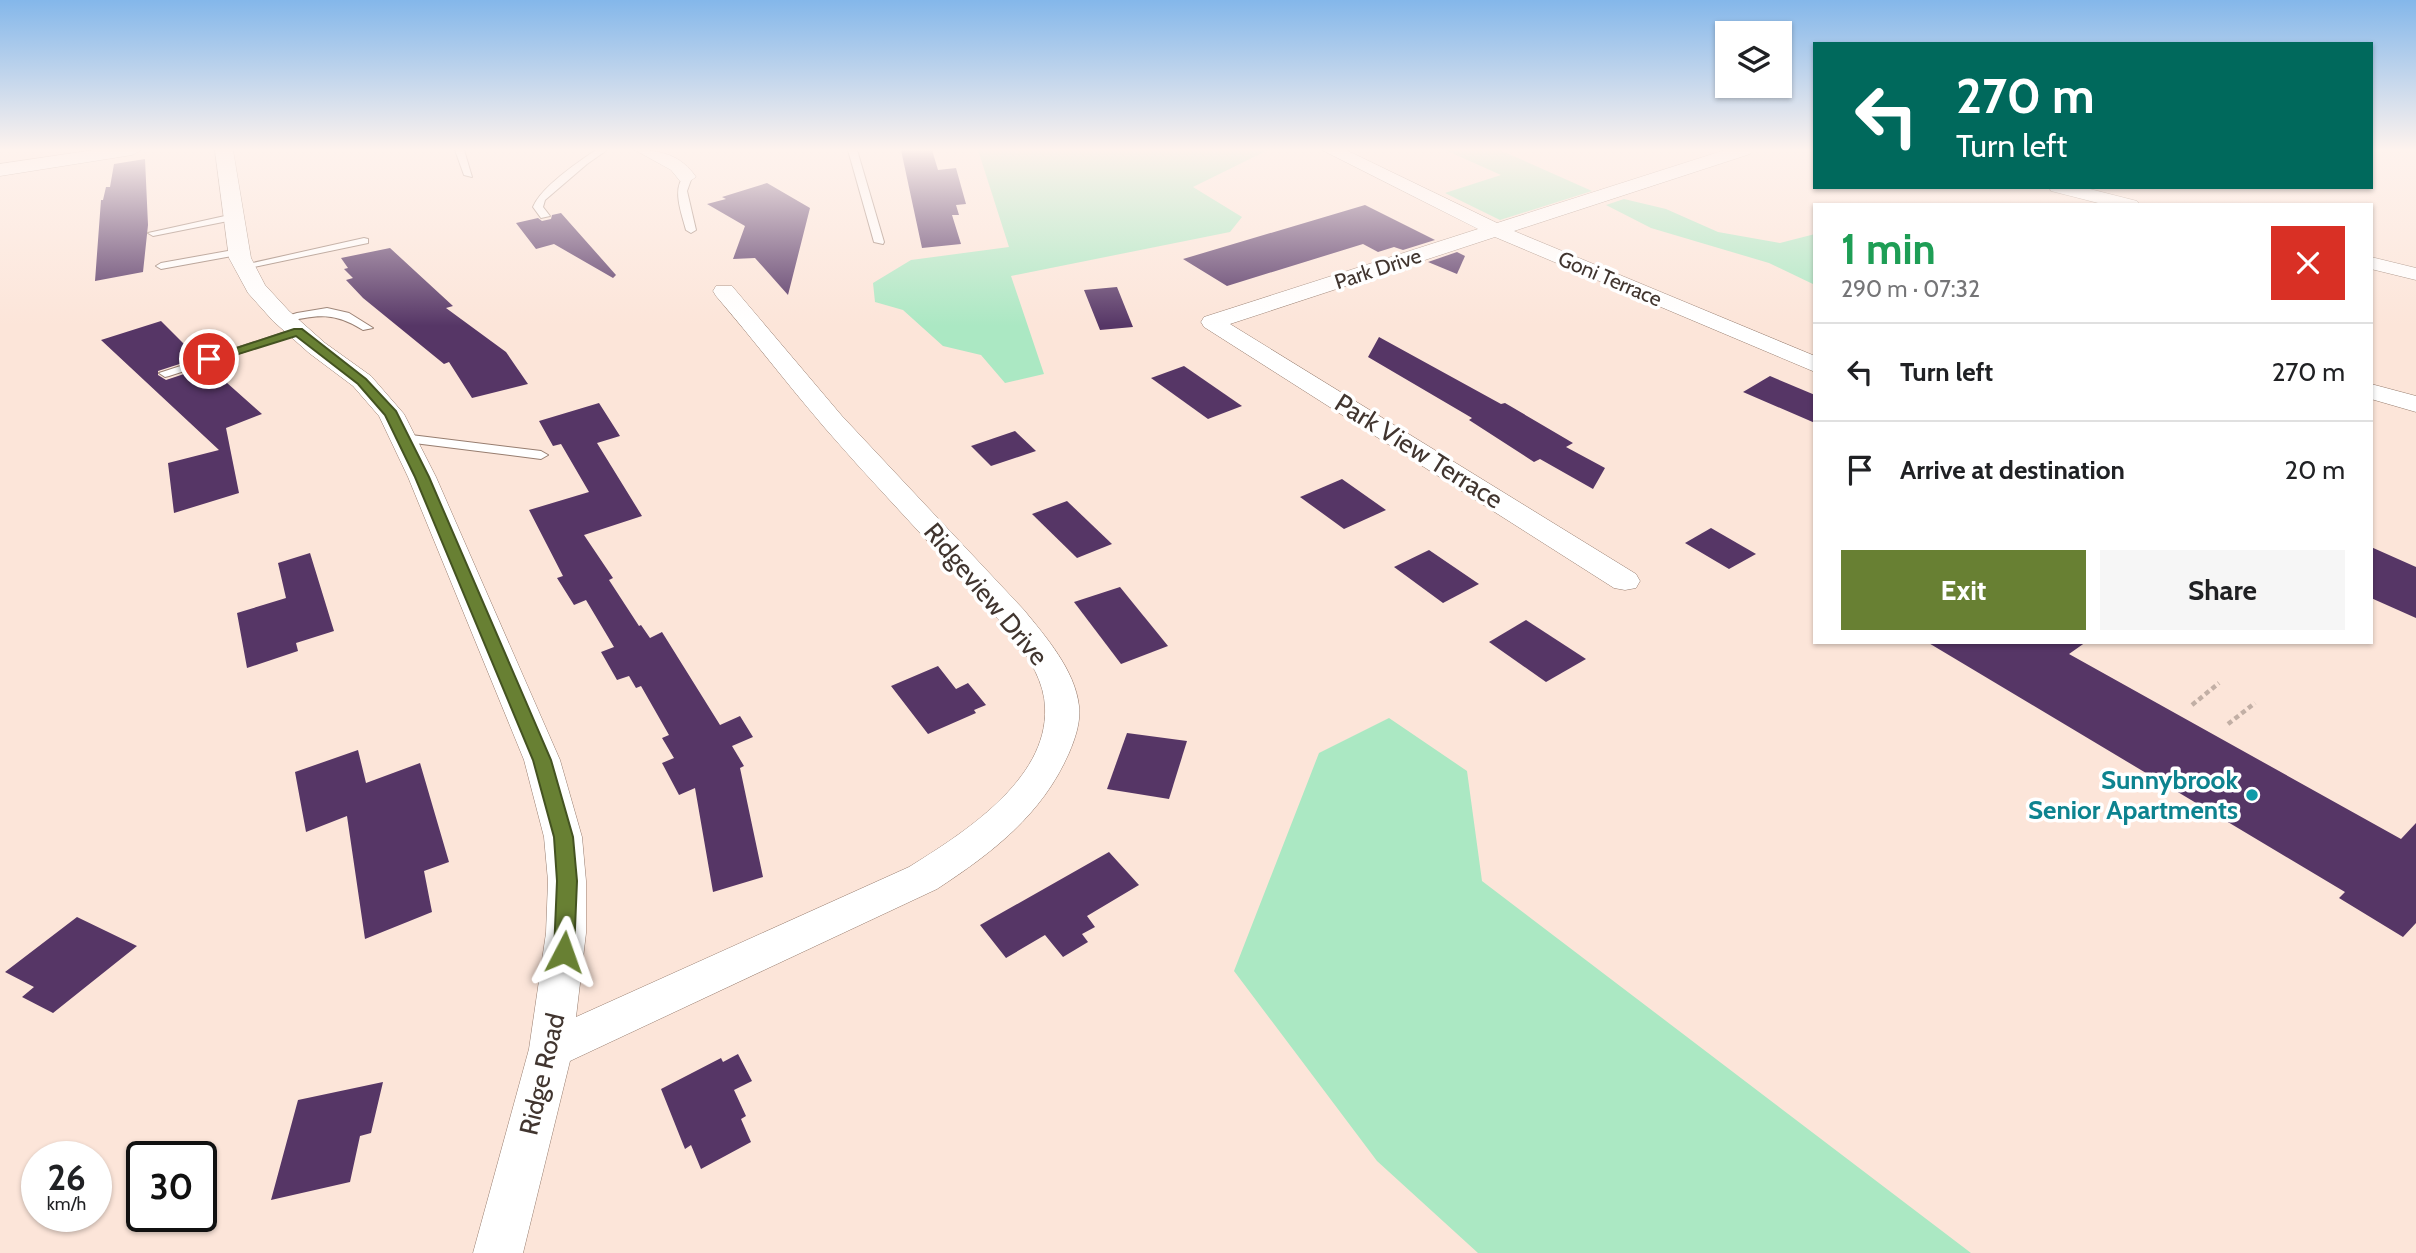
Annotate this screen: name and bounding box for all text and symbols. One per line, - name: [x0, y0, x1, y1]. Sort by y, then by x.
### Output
- map controls: [1715, 21, 1792, 98]
- button: layers: [1715, 21, 1792, 98]
- text: 270 m: [1956, 66, 2095, 125]
- icon: left: [1841, 70, 1932, 161]
- text: Turn left: [1956, 126, 2067, 165]
- text: 1 min: [1841, 223, 1936, 275]
- button: close: [2271, 226, 2345, 300]
- street label: Park Drive: [1331, 243, 1425, 294]
- street label: Goni Terrace: [1555, 246, 1666, 312]
- text: 290 m · 07:32: [1841, 275, 1980, 303]
- pin: [179, 329, 239, 389]
- icon: arrive: [190, 340, 228, 378]
- icon: left: [1841, 353, 1879, 391]
- text: Turn left: [1900, 356, 1993, 388]
- text: 270 m: [2272, 356, 2345, 388]
- street label: Park View Terrace: [1329, 387, 1509, 515]
- icon: arrive: [1841, 451, 1879, 489]
- text: Arrive at destination: [1900, 454, 2125, 486]
- text: 20 m: [2285, 454, 2345, 486]
- street label: Ridgeview Drive: [917, 516, 1055, 672]
- button: Exit: [1841, 550, 2086, 630]
- button: Share: [2100, 550, 2345, 630]
- place label: Sunnybrook Senior Apartments: [2028, 764, 2238, 826]
- marker: Sunnybrook Senior Apartments: [2244, 787, 2260, 803]
- position arrow: [527, 915, 601, 989]
- street label: Ridge Road: [512, 1010, 572, 1138]
- speed limit sign: 30: [126, 1141, 217, 1232]
- text: 26: [47, 1156, 86, 1199]
- text: km/h: [47, 1193, 86, 1215]

